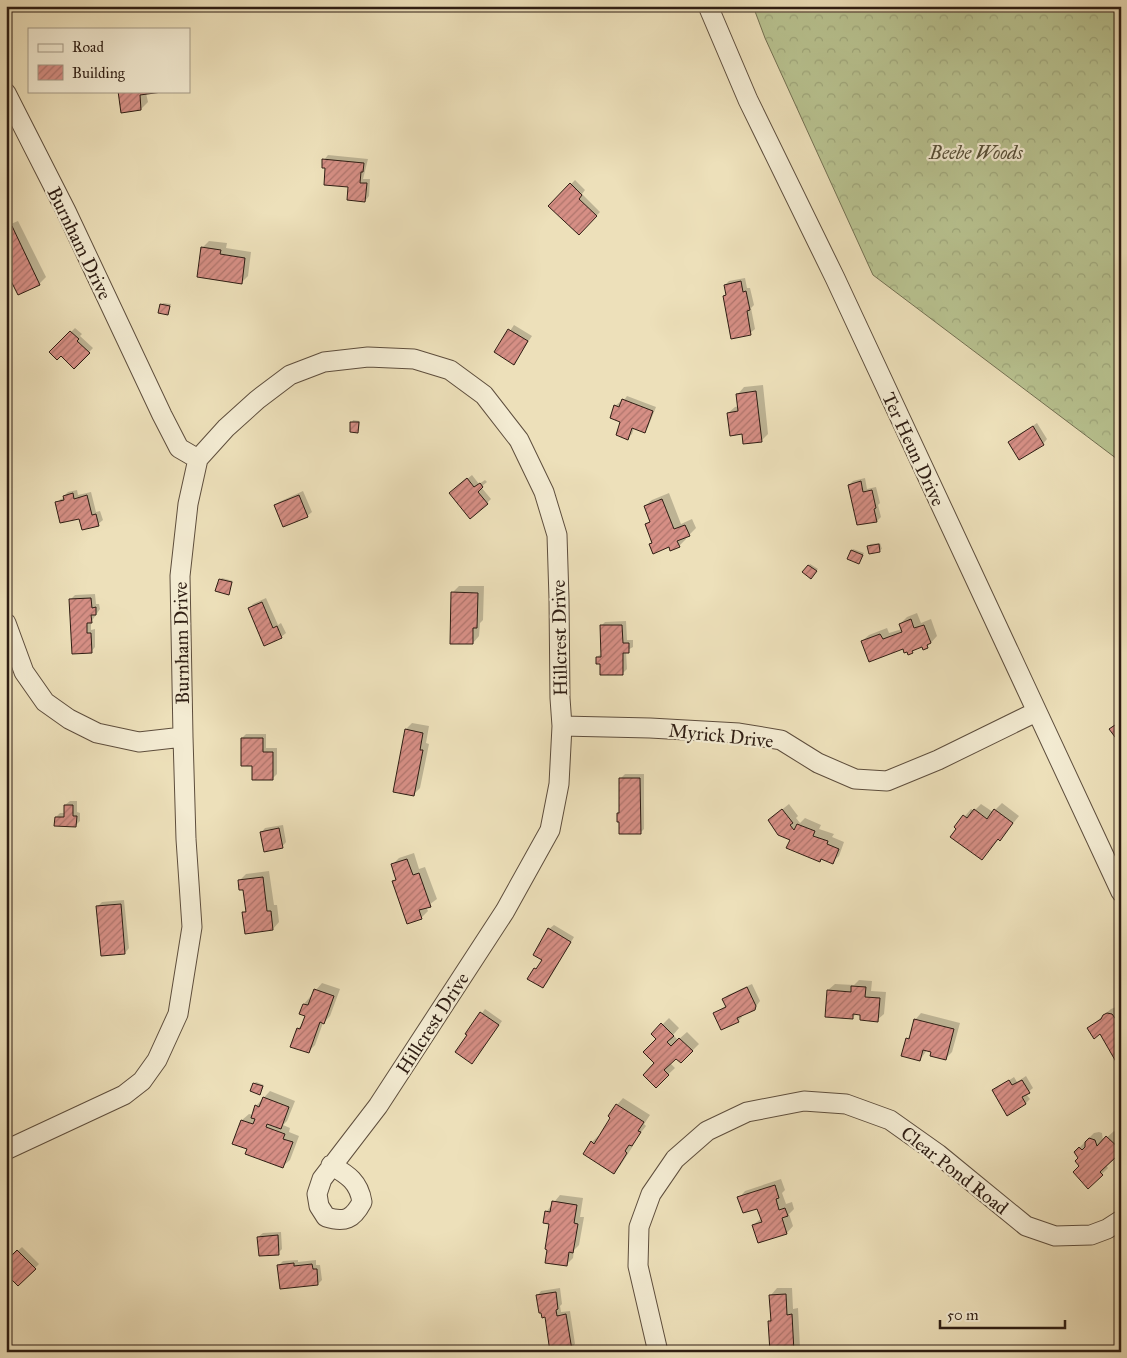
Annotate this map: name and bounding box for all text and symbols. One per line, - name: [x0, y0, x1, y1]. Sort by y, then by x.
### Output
- legend: [28, 28, 190, 92]
- text: Road: [72, 38, 104, 56]
- text: Building: [72, 64, 126, 82]
- park label: Beebe Woods: [928, 141, 1023, 164]
- street label: Burnham Drive: [42, 183, 117, 303]
- street label: Ter Heun Drive: [877, 389, 950, 510]
- street label: Hillcrest Drive: [547, 579, 572, 696]
- street label: Burnham Drive: [169, 581, 194, 705]
- street label: Myrick Drive: [667, 719, 775, 752]
- street label: Hillcrest Drive: [391, 968, 474, 1078]
- street label: Clear Pond Road: [897, 1121, 1013, 1220]
- scale bar: [940, 1298, 1064, 1330]
- text: 50 m: [947, 1306, 979, 1324]

